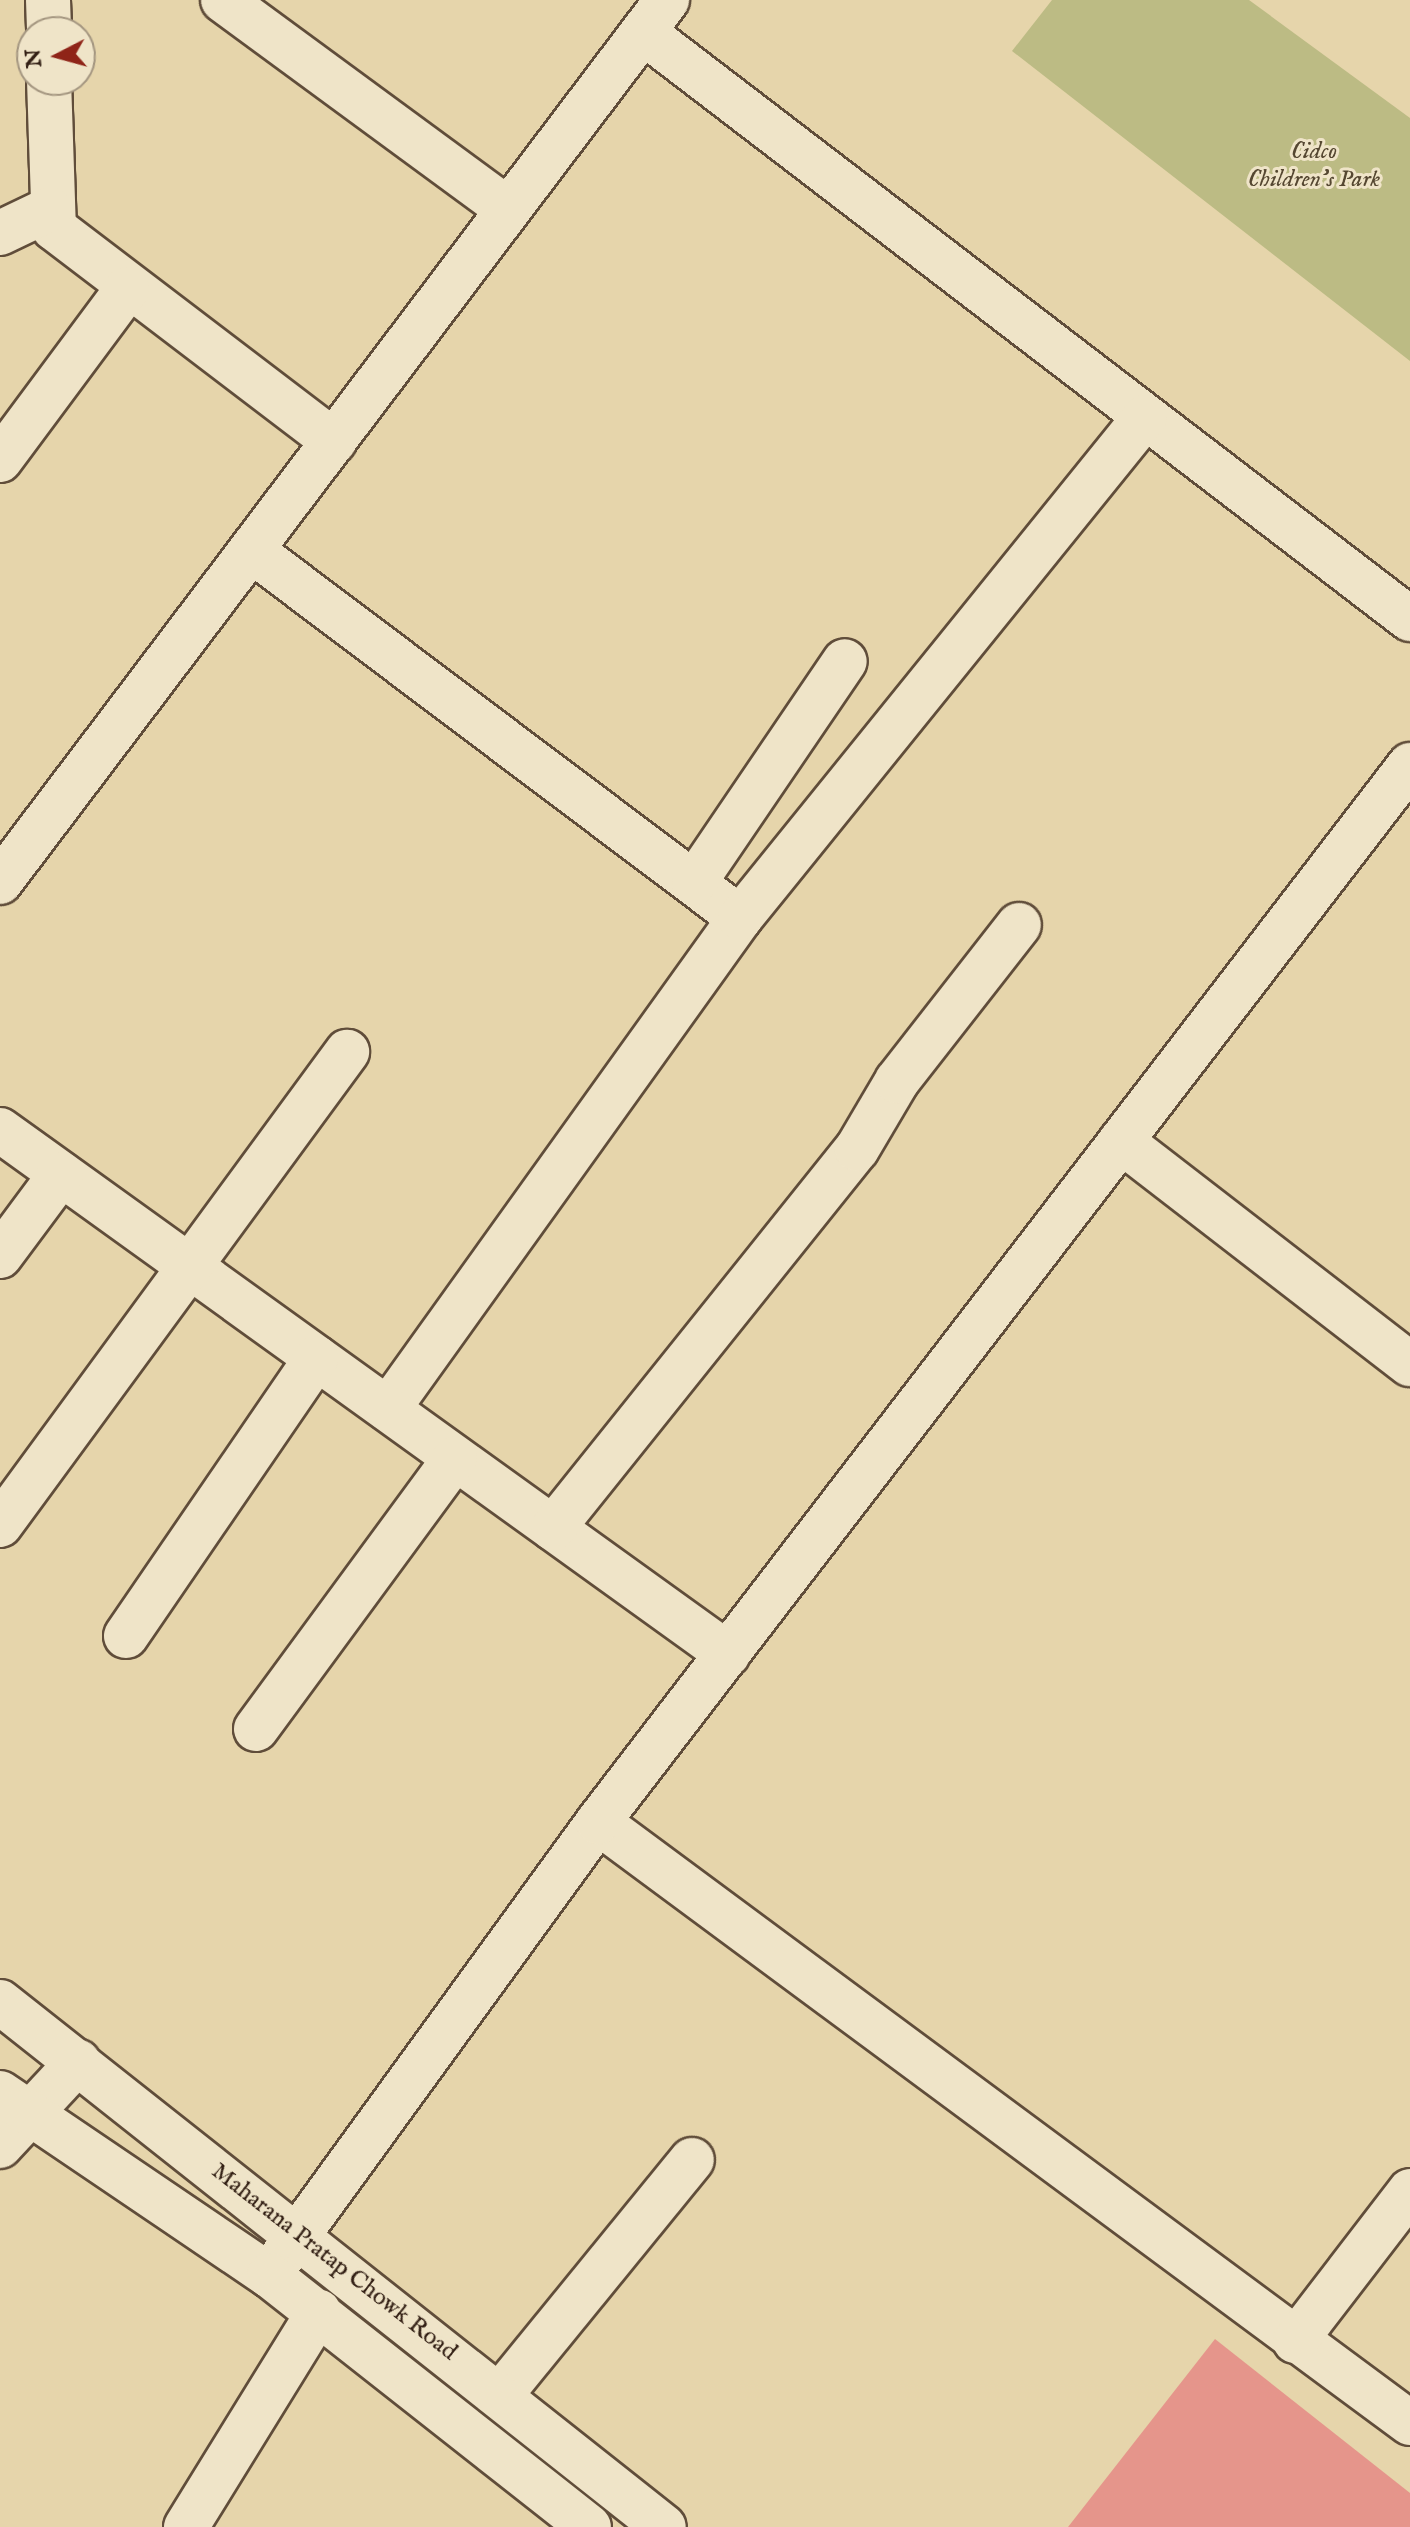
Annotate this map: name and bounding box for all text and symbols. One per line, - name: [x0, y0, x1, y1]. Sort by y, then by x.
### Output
- north arrow: [16, 16, 96, 96]
- text: N: [19, 47, 49, 69]
- park label: Cidco Children's Park: [1248, 138, 1380, 194]
- street label: Maharana Pratap Chowk Road: [205, 2157, 463, 2367]

